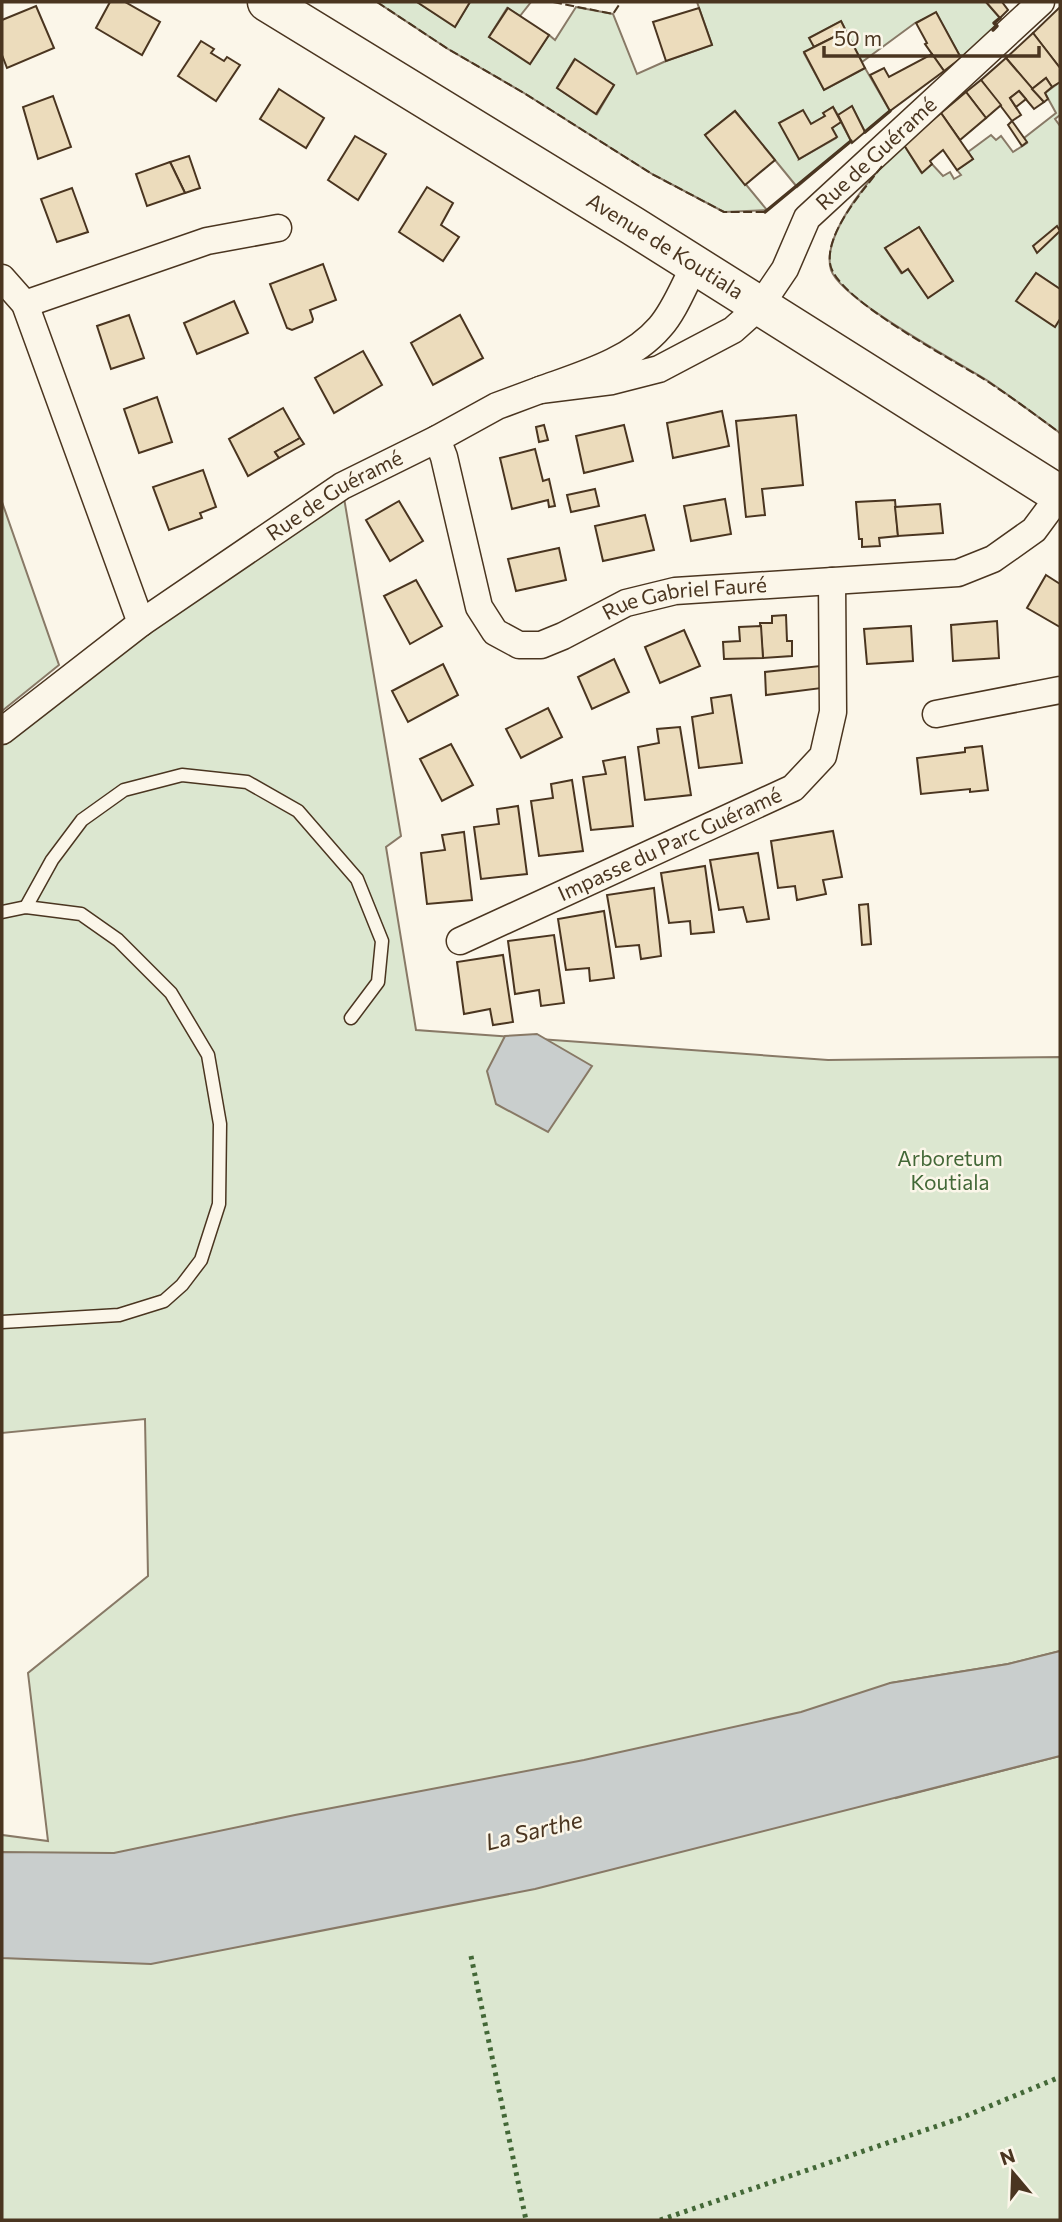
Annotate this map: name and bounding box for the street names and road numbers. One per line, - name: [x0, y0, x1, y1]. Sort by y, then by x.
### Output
- street label: Rue de Guéramé: [810, 91, 941, 215]
- street label: Avenue de Koutiala: [583, 187, 749, 304]
- street label: Rue de Guéramé: [261, 444, 406, 545]
- street label: Rue Gabriel Fauré: [597, 571, 768, 624]
- street label: Impasse du Parc Guéramé: [554, 781, 785, 905]

